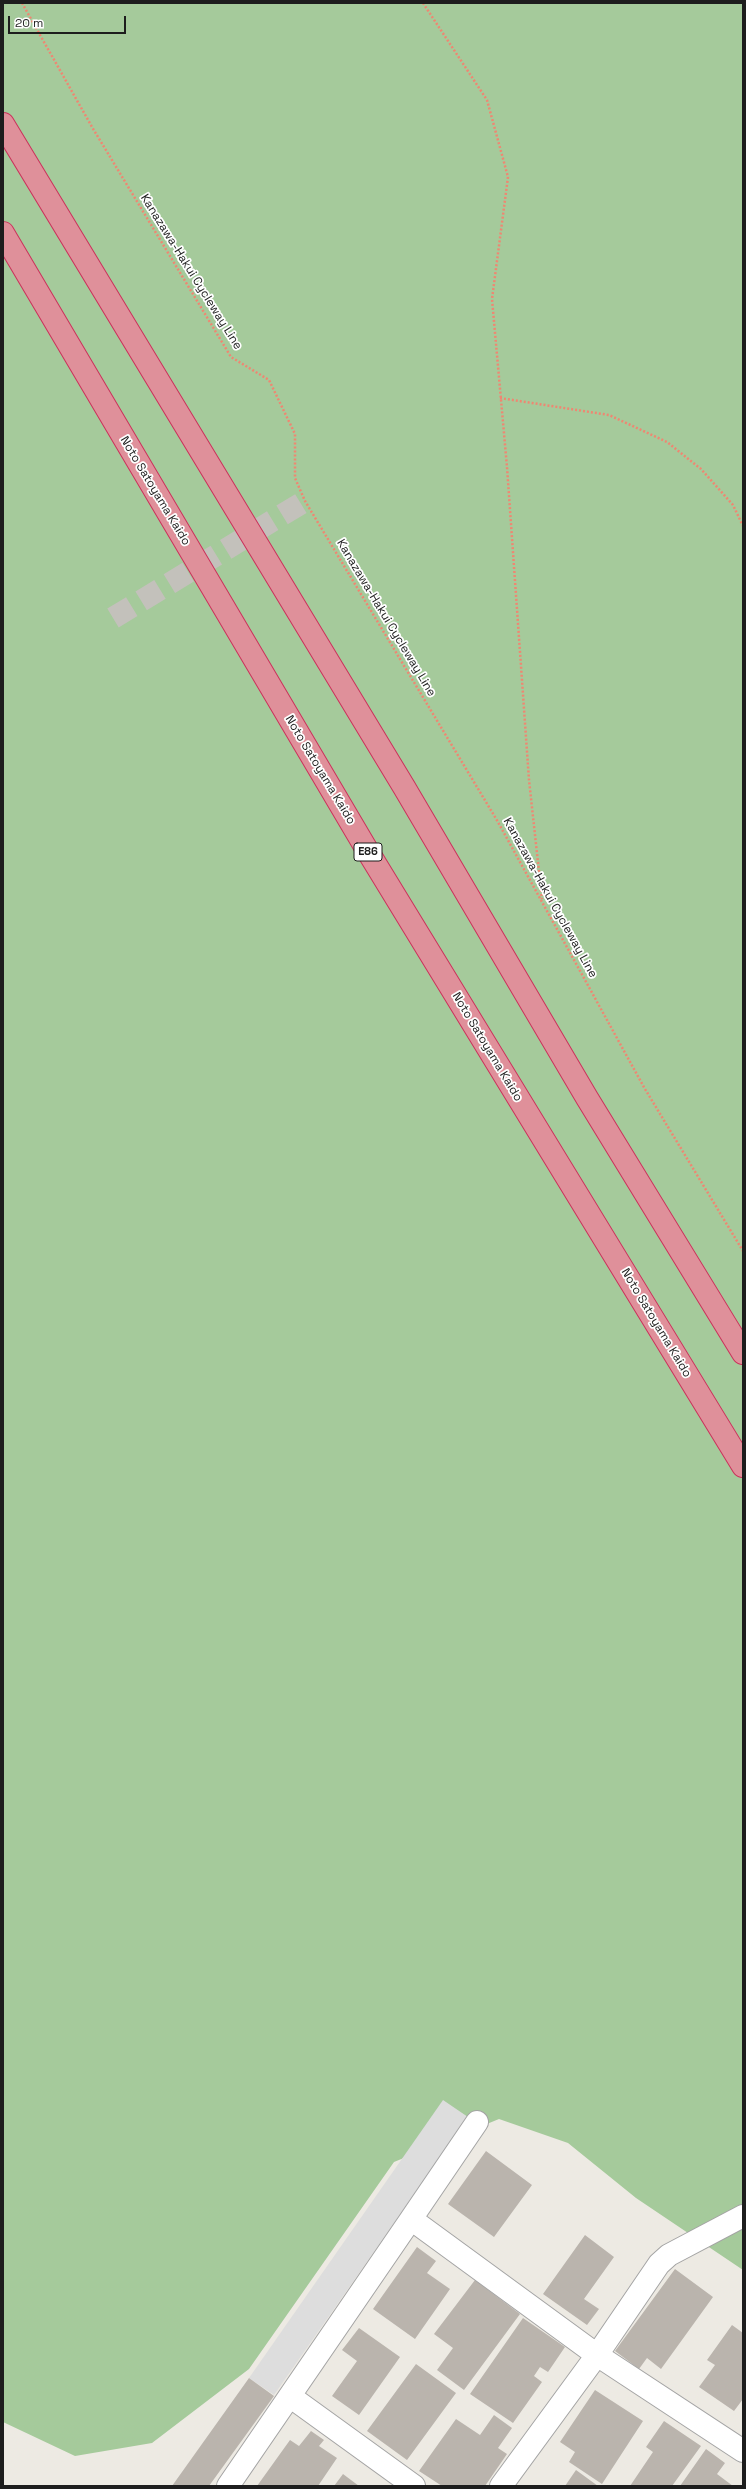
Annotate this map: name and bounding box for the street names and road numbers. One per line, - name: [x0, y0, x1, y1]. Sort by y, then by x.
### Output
- street label: Kanazawa-Hakui Cycleway Line: [137, 192, 245, 352]
- street label: Noto Satoyama Kaido: [117, 434, 193, 548]
- street label: Kanazawa-Hakui Cycleway Line: [333, 537, 439, 699]
- street label: Noto Satoyama Kaido: [282, 713, 358, 827]
- street label: Kanazawa-Hakui Cycleway Line: [500, 816, 600, 980]
- road number: E86: [354, 843, 382, 861]
- street label: Noto Satoyama Kaido: [449, 990, 525, 1104]
- street label: Noto Satoyama Kaido: [618, 1266, 694, 1380]

